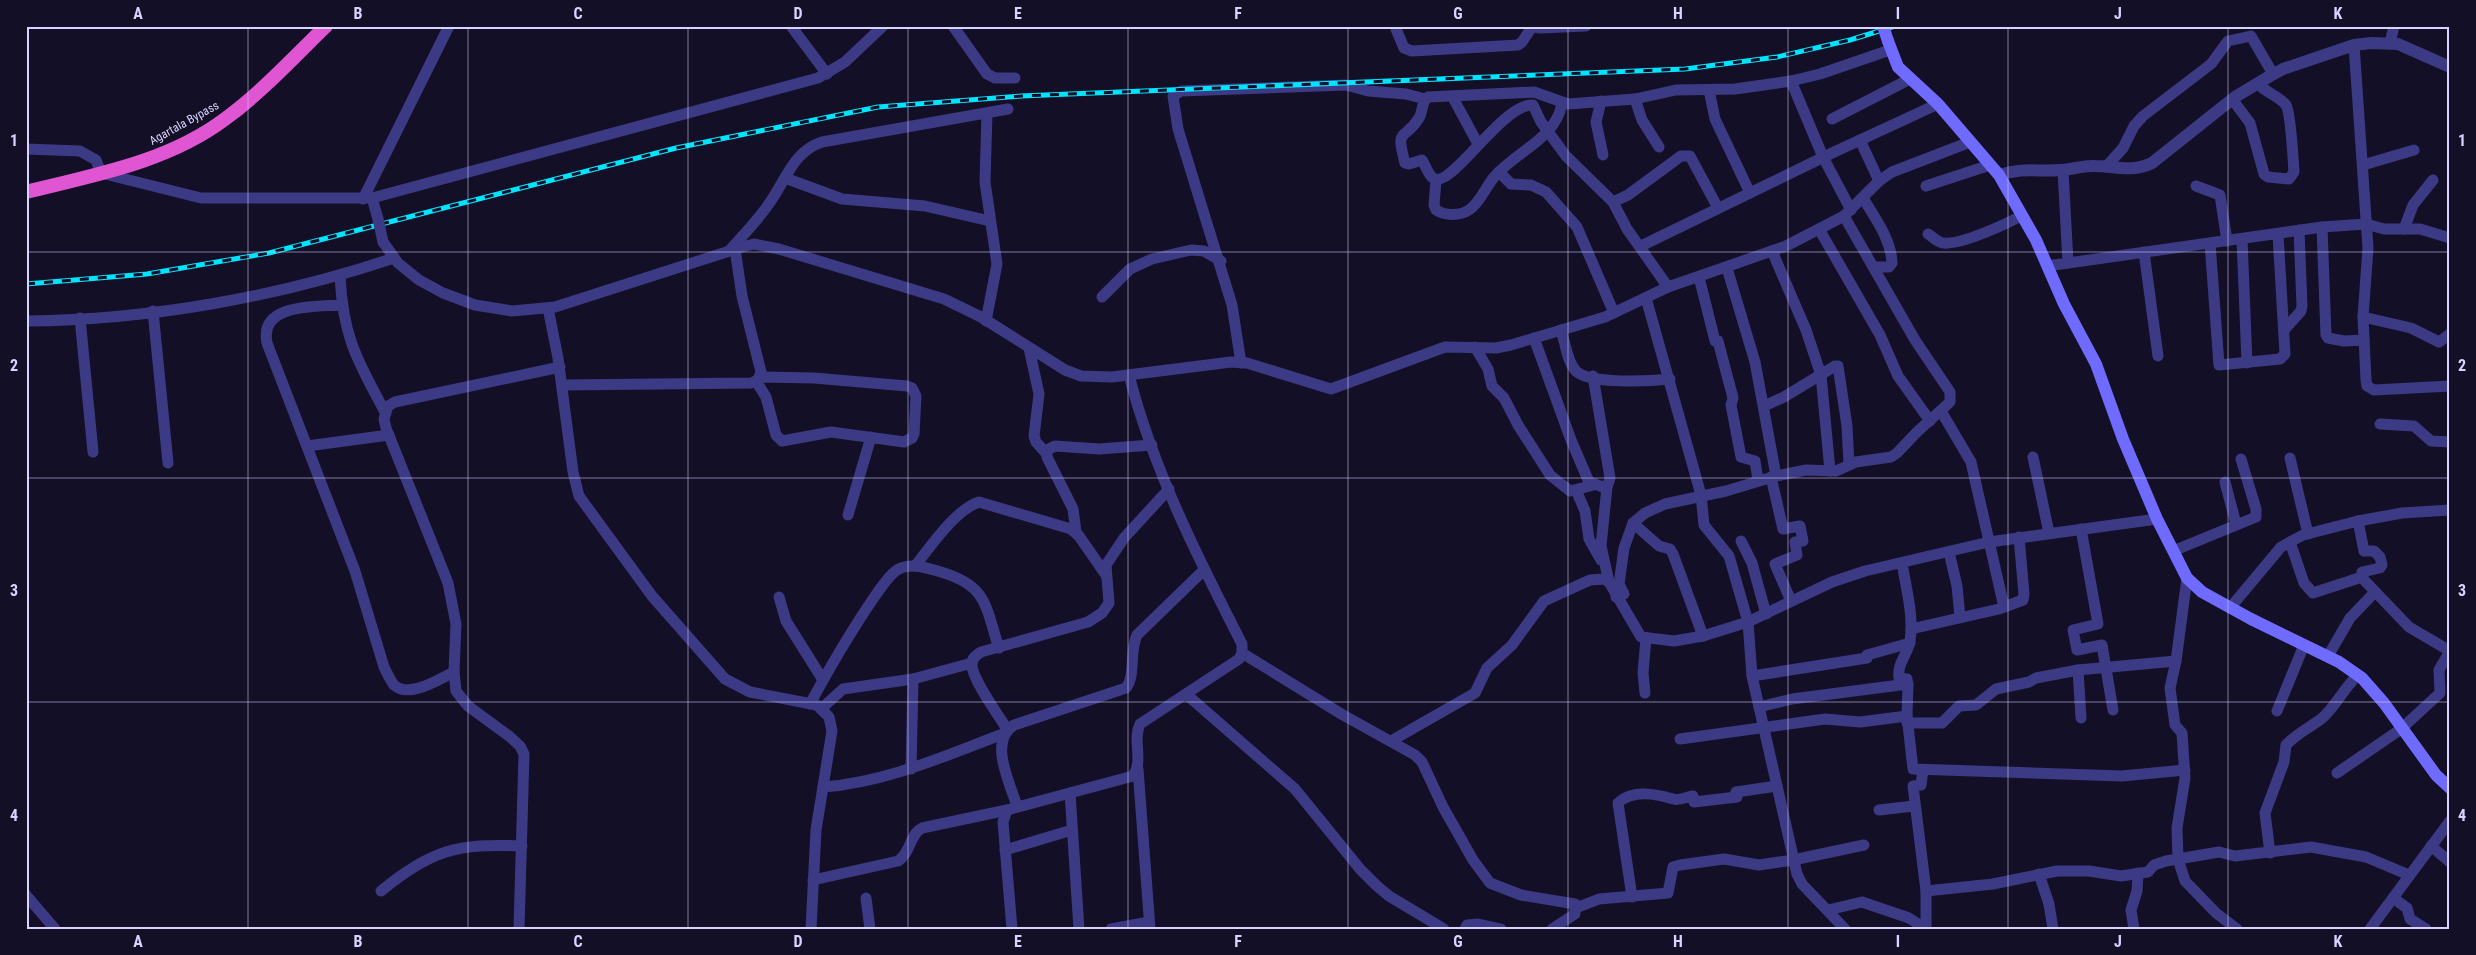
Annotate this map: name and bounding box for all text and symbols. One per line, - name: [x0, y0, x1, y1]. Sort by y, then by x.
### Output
- text: A: [133, 4, 143, 23]
- text: B: [354, 4, 363, 23]
- text: C: [573, 4, 583, 23]
- text: D: [793, 4, 803, 23]
- text: E: [1014, 4, 1022, 23]
- text: F: [1234, 4, 1242, 23]
- text: G: [1453, 4, 1463, 23]
- text: H: [1673, 4, 1683, 23]
- text: I: [1896, 4, 1900, 23]
- text: J: [2114, 4, 2122, 23]
- text: K: [2334, 4, 2343, 23]
- street label: Agartala Bypass: [147, 98, 221, 148]
- text: 1: [10, 131, 18, 150]
- text: 1: [2458, 131, 2466, 150]
- text: 2: [10, 356, 18, 375]
- text: 2: [2458, 356, 2466, 375]
- text: 3: [10, 581, 18, 600]
- text: 3: [2458, 581, 2466, 600]
- text: 4: [10, 806, 18, 825]
- text: 4: [2458, 806, 2466, 825]
- text: A: [133, 932, 143, 951]
- text: B: [354, 932, 363, 951]
- text: C: [573, 932, 583, 951]
- text: D: [793, 932, 803, 951]
- text: E: [1014, 932, 1022, 951]
- text: F: [1234, 932, 1242, 951]
- text: G: [1453, 932, 1463, 951]
- text: H: [1673, 932, 1683, 951]
- text: I: [1896, 932, 1900, 951]
- text: J: [2114, 932, 2122, 951]
- text: K: [2334, 932, 2343, 951]

